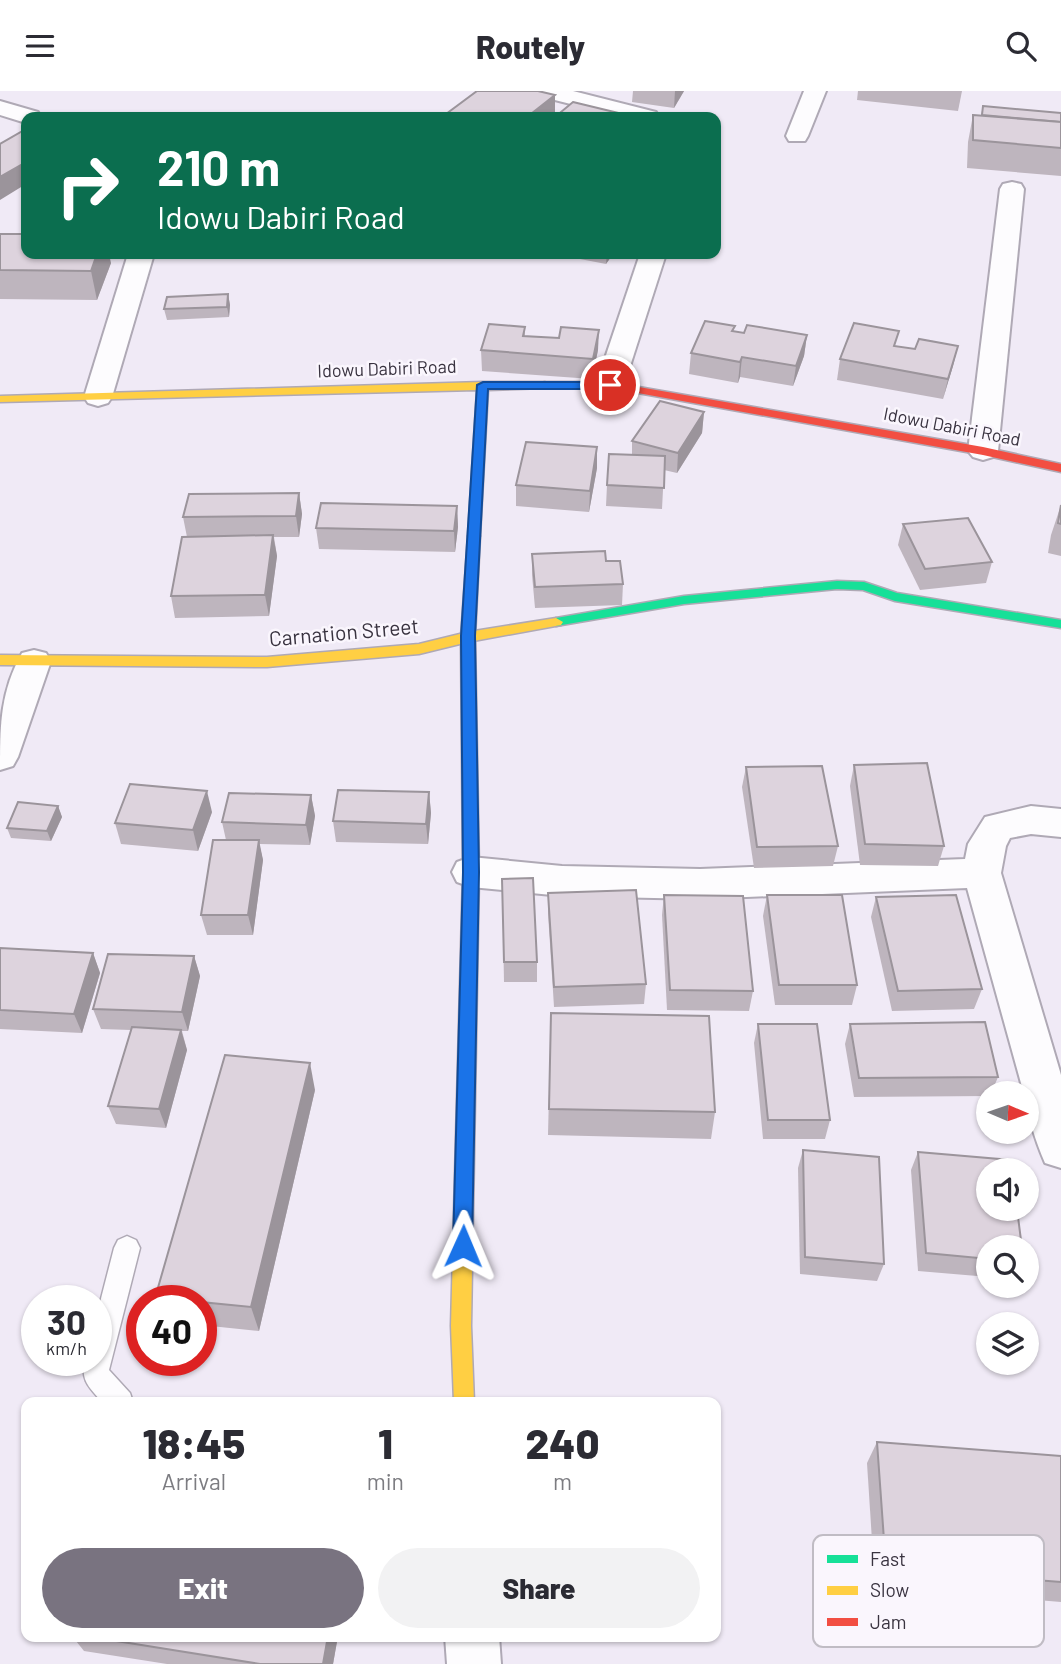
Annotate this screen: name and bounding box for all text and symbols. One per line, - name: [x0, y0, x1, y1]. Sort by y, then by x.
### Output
- icon: menu: [21, 27, 59, 65]
- text: Routely: [476, 27, 585, 65]
- icon: search: [1002, 27, 1040, 65]
- text: 210 m: [157, 137, 280, 196]
- icon: right: [42, 140, 133, 231]
- text: Idowu Dabiri Road: [157, 197, 405, 235]
- street label: Idowu Dabiri Road: [317, 355, 457, 381]
- pin: [580, 355, 640, 415]
- icon: arrive: [591, 366, 629, 404]
- street label: Idowu Dabiri Road: [882, 402, 1023, 450]
- street label: Carnation Street: [268, 613, 420, 651]
- north arrow: [976, 1081, 1040, 1145]
- map controls: [976, 1081, 1039, 1375]
- button: sound: [976, 1158, 1039, 1221]
- position arrow: [426, 1209, 500, 1283]
- button: search: [976, 1235, 1039, 1298]
- speed limit sign: 40: [126, 1285, 217, 1376]
- text: 30: [47, 1300, 86, 1342]
- button: layers: [976, 1312, 1039, 1375]
- text: km/h: [46, 1337, 87, 1359]
- text: 18:45: [142, 1417, 245, 1467]
- text: 1: [378, 1417, 393, 1467]
- text: 240: [525, 1417, 600, 1467]
- text: Arrival: [162, 1467, 226, 1495]
- text: min: [367, 1467, 404, 1495]
- text: m: [553, 1467, 572, 1495]
- legend: [813, 1535, 1044, 1647]
- text: Fast: [870, 1547, 906, 1570]
- button: Exit: [42, 1548, 364, 1628]
- button: Share: [378, 1548, 700, 1628]
- text: Slow: [870, 1578, 909, 1601]
- text: Jam: [870, 1610, 906, 1633]

